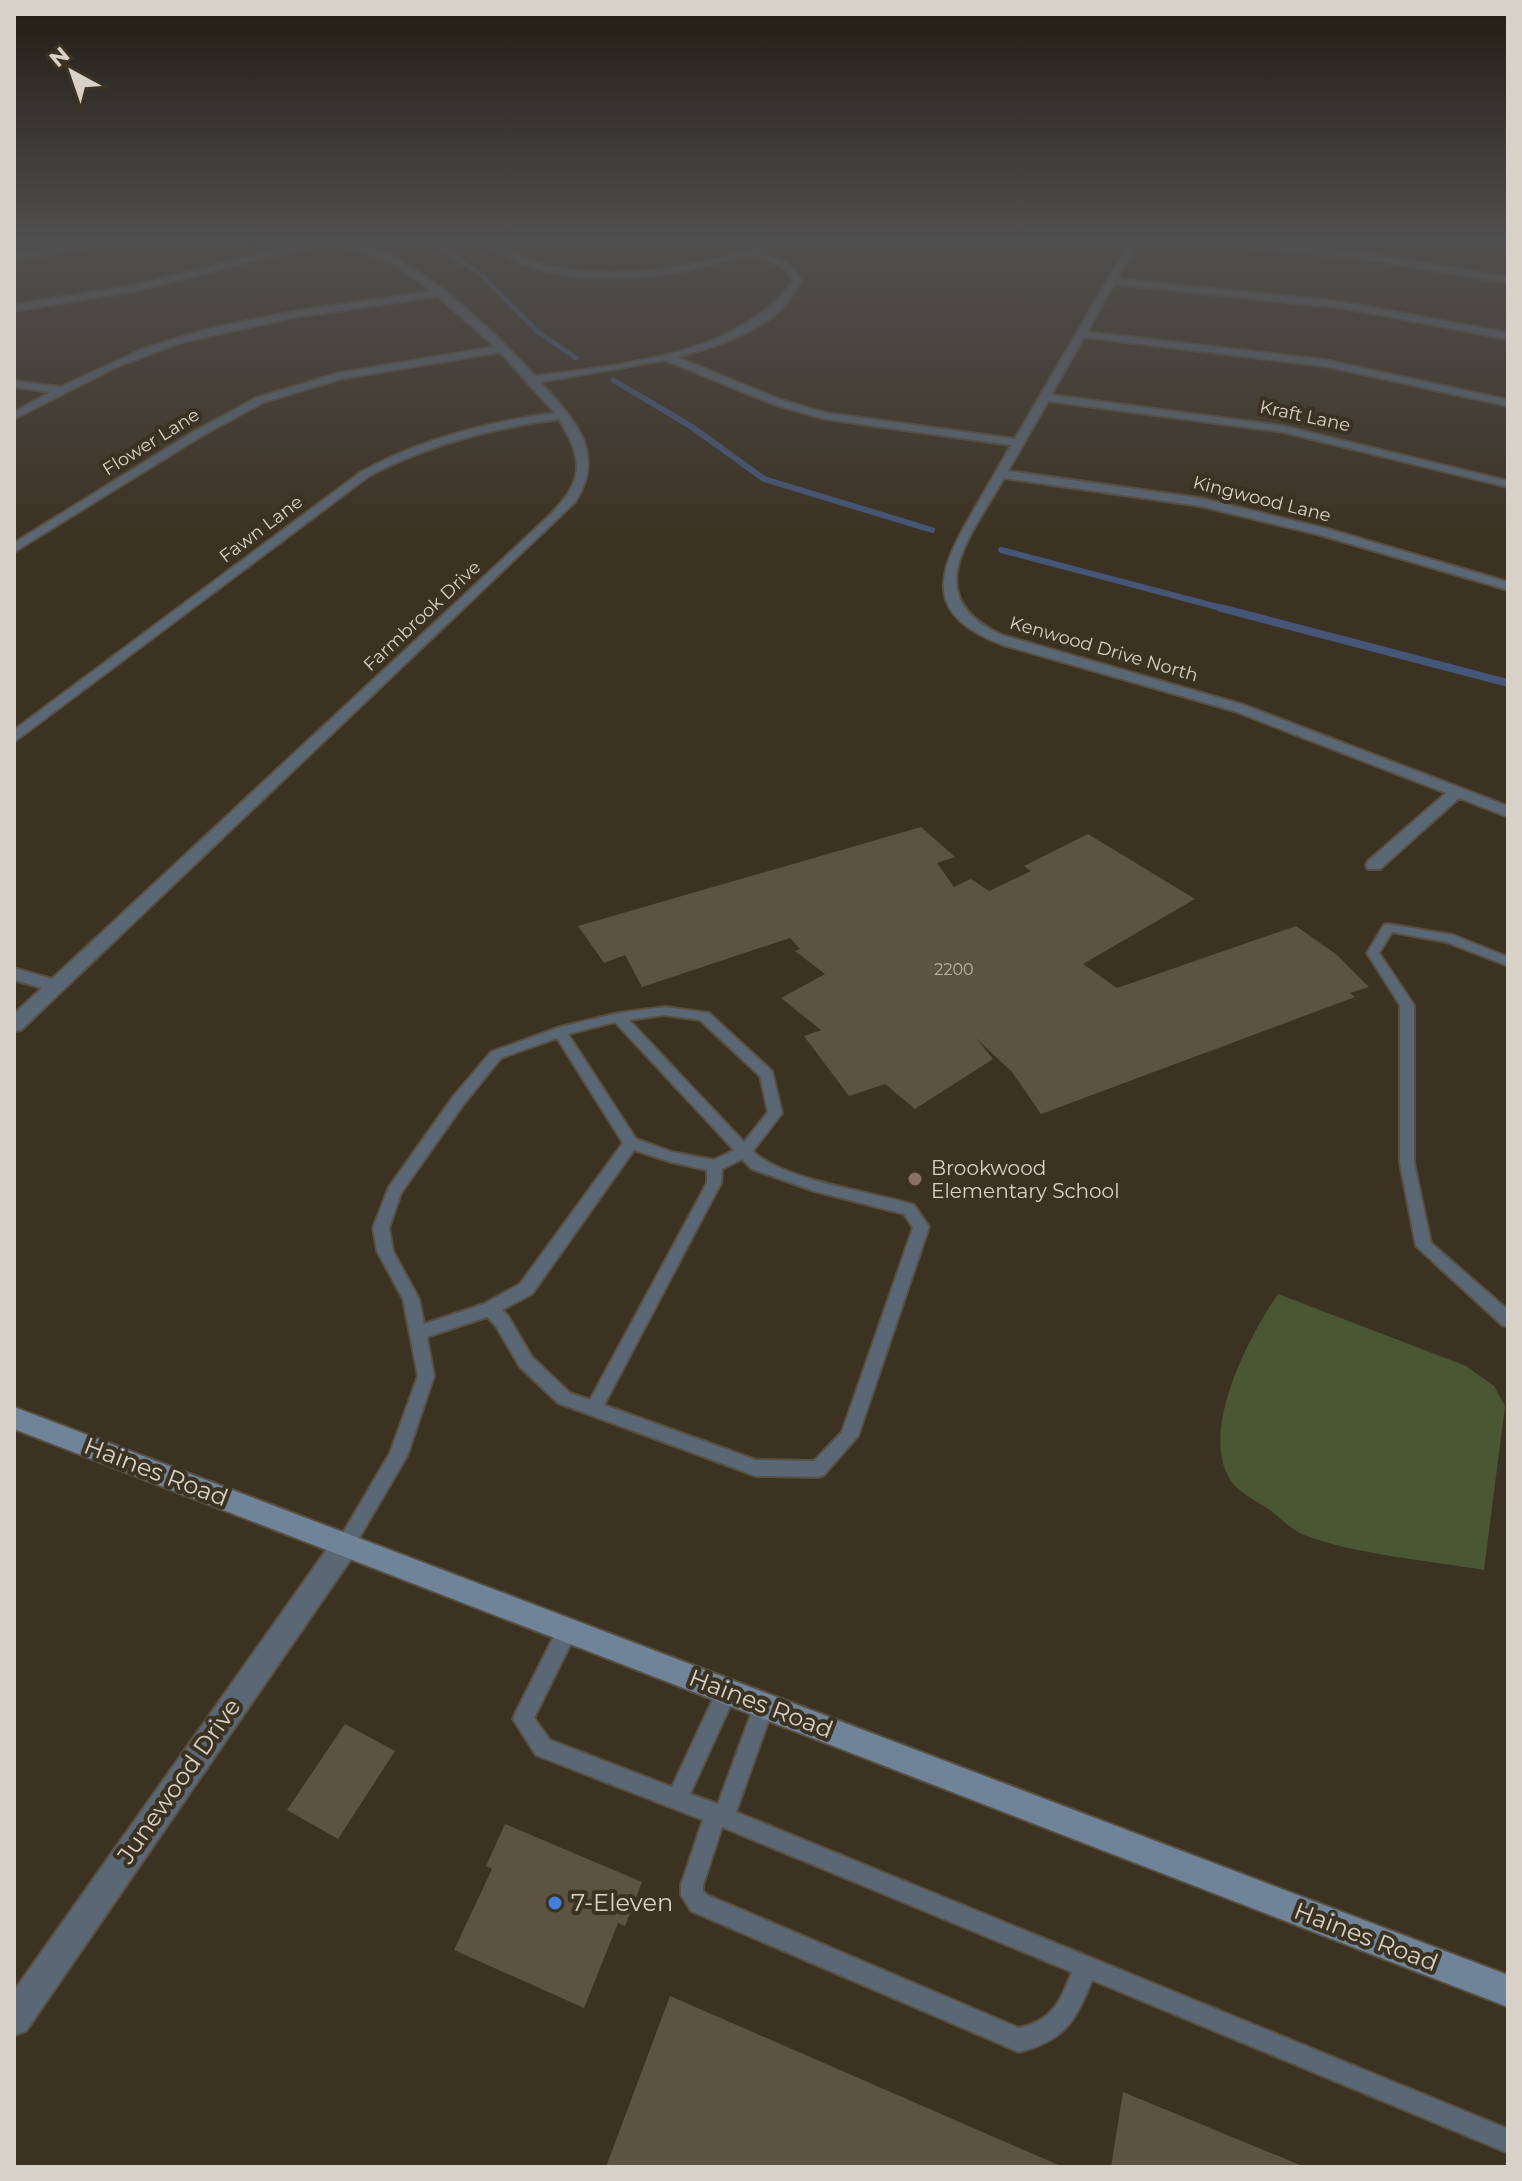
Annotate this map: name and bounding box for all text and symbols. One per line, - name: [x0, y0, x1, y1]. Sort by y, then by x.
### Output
- north arrow: [32, 32, 112, 112]
- text: N: [44, 41, 75, 73]
- street label: Kraft Lane: [1258, 396, 1352, 436]
- street label: Flower Lane: [99, 403, 204, 480]
- street label: Kingwood Lane: [1191, 471, 1333, 527]
- street label: Fawn Lane: [215, 491, 307, 567]
- street label: Farmbrook Drive: [359, 556, 485, 676]
- street label: Kenwood Drive North: [1007, 612, 1201, 686]
- house number: 2200: [934, 960, 974, 979]
- place label: Brookwood Elementary School: [931, 1156, 1120, 1203]
- marker: Brookwood Elementary School: [906, 1170, 924, 1188]
- street label: Haines Road: [80, 1431, 232, 1512]
- street label: Haines Road: [685, 1663, 837, 1744]
- street label: Junewood Drive: [110, 1693, 246, 1870]
- place label: 7-Eleven: [571, 1888, 673, 1917]
- marker: 7-Eleven: [546, 1894, 564, 1912]
- street label: Haines Road: [1290, 1896, 1442, 1977]

